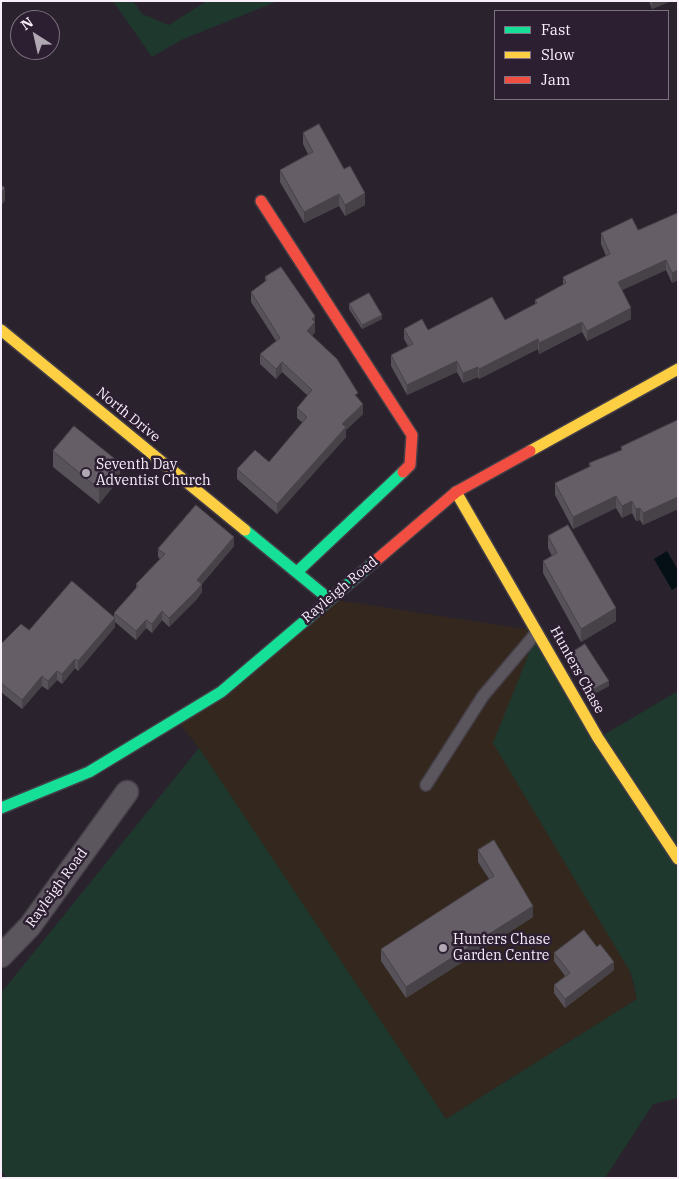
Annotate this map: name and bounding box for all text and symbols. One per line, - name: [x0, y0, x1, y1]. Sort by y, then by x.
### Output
- north arrow: [10, 10, 60, 60]
- legend: [494, 10, 669, 100]
- text: N: [17, 13, 37, 34]
- text: Fast: [541, 20, 571, 39]
- text: Slow: [541, 45, 574, 64]
- text: Jam: [541, 70, 570, 89]
- street label: North Drive: [93, 384, 163, 446]
- place label: Seventh Day Adventist Church: [96, 457, 211, 490]
- marker: Seventh Day Adventist Church: [80, 467, 92, 479]
- street label: Rayleigh Road: [299, 554, 381, 626]
- street label: Hunters Chase: [546, 623, 608, 717]
- street label: Rayleigh Road: [23, 845, 91, 931]
- place label: Hunters Chase Garden Centre: [453, 932, 550, 964]
- marker: Hunters Chase Garden Centre: [437, 942, 449, 954]

